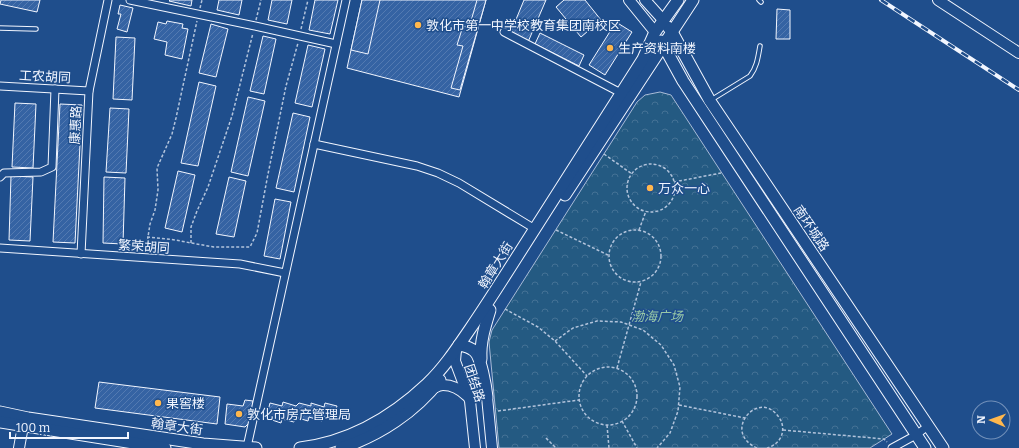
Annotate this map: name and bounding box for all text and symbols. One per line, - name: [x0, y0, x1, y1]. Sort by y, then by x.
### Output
- place label: 敦化市第一中学校教育集团南校区: [426, 18, 621, 33]
- marker: 敦化市第一中学校教育集团南校区: [413, 20, 423, 30]
- place label: 生产资料南楼: [618, 41, 696, 56]
- marker: 生产资料南楼: [605, 43, 615, 53]
- street label: 工农胡同: [19, 68, 71, 85]
- street label: 康惠路: [67, 105, 84, 145]
- place label: 万众一心: [658, 181, 710, 196]
- marker: 万众一心: [645, 183, 655, 193]
- street label: 南环城路: [791, 203, 832, 254]
- street label: 繁荣胡同: [117, 237, 170, 256]
- street label: 翰章大街: [475, 239, 516, 291]
- park label: 渤海广场: [631, 309, 684, 324]
- street label: 团结路: [461, 362, 488, 404]
- place label: 果窖楼: [166, 396, 205, 411]
- marker: 果窖楼: [153, 398, 163, 408]
- north arrow: [971, 400, 1011, 440]
- place label: 敦化市房产管理局: [247, 407, 351, 422]
- marker: 敦化市房产管理局: [234, 409, 244, 419]
- scale bar: [10, 414, 128, 440]
- street label: 翰章大街: [150, 415, 204, 438]
- text: N: [975, 415, 988, 424]
- text: 100 m: [16, 421, 51, 435]

